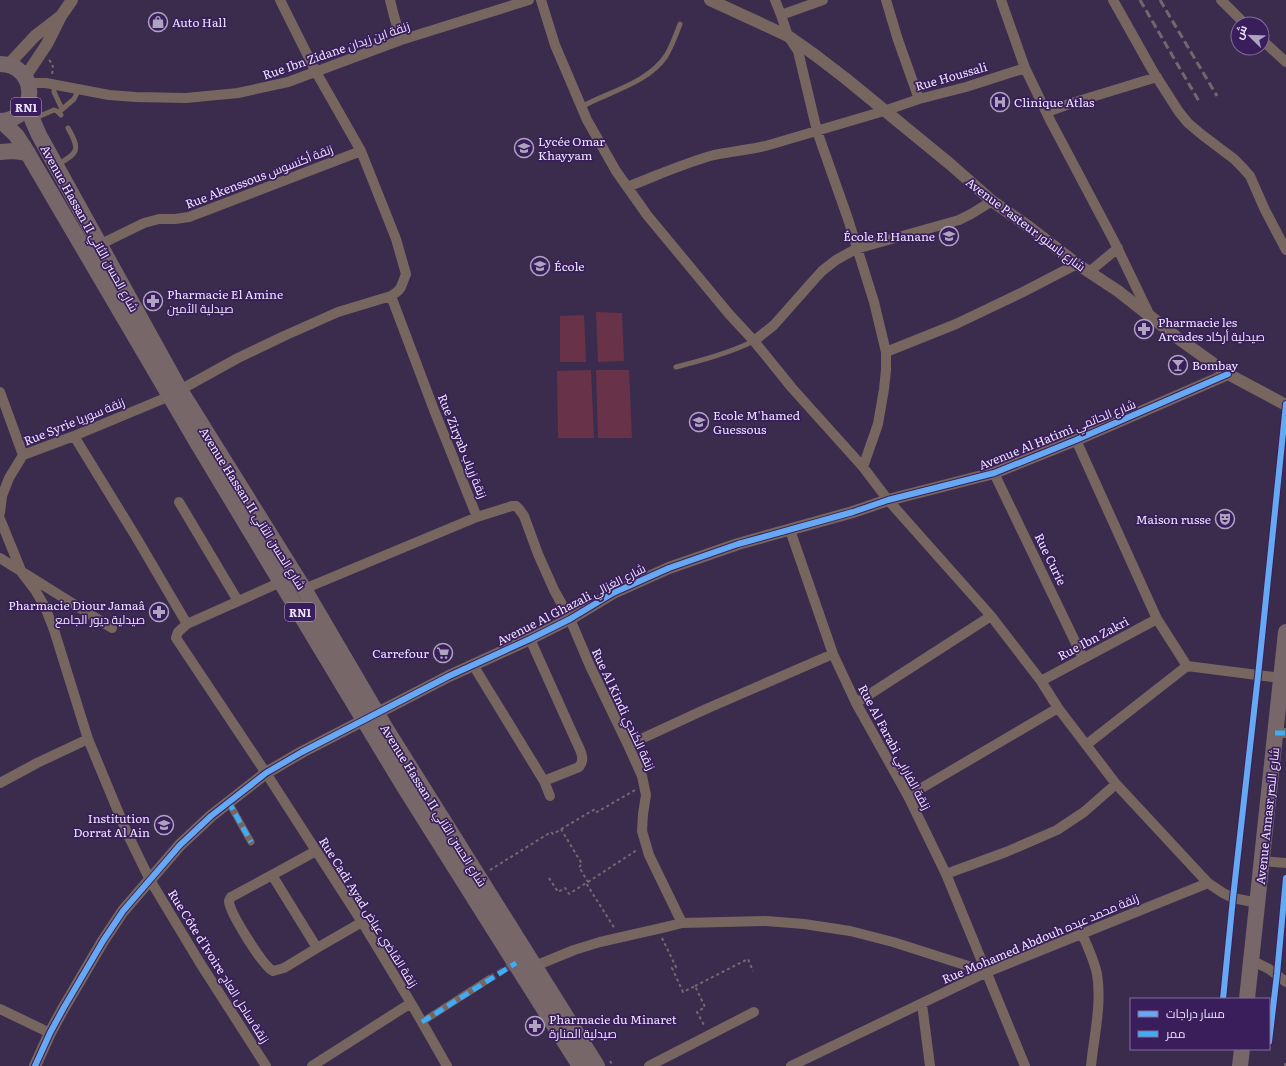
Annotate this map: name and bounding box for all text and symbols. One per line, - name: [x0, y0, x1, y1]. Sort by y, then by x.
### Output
- shop icon: Auto Hall: [147, 11, 169, 33]
- place label: Auto Hall: [172, 13, 226, 31]
- street label: Rue Ibn Zidane زنقة ابن زيدان: [260, 16, 412, 84]
- north arrow: [1230, 16, 1270, 56]
- text: ش: [1230, 22, 1250, 41]
- street label: Rue Houssali: [913, 57, 989, 95]
- hospital icon: Clinique Atlas: [989, 91, 1011, 113]
- place label: Clinique Atlas: [1014, 93, 1095, 111]
- road number: RN1: [11, 98, 41, 116]
- place label: Lycée Omar Khayyam: [538, 132, 605, 164]
- school or university icon: Lycée Omar Khayyam: [513, 137, 535, 159]
- street label: Rue Akenssous زنقة أكنسوس: [182, 139, 336, 213]
- street label: Avenue Hassan II شارع الحسن الثاني: [35, 141, 144, 316]
- street label: Avenue Pasteur شارع باستور: [962, 173, 1090, 275]
- school or university icon: École El Hanane: [938, 225, 960, 247]
- place label: École El Hanane: [843, 227, 935, 245]
- school or university icon: École: [529, 255, 551, 277]
- place label: École: [554, 257, 585, 275]
- place label: Pharmacie El Amine صيدلية الأمين: [167, 285, 283, 317]
- pharmacy icon: Pharmacie El Amine صيدلية الأمين: [142, 290, 164, 312]
- place label: Pharmacie les Arcades صيدلية أركاد: [1158, 313, 1265, 345]
- pharmacy icon: Pharmacie les Arcades صيدلية أركاد: [1133, 318, 1155, 340]
- bar icon: Bombay: [1167, 354, 1189, 376]
- place label: Bombay: [1192, 356, 1238, 374]
- street label: Rue Ziryab زنقة زرياب: [434, 391, 492, 501]
- street label: Rue Syrie زنقة سوريا: [21, 392, 127, 450]
- street label: Avenue Al Hatimi شارع الحاتمي: [976, 394, 1139, 476]
- place label: Ecole M'hamed Guessous: [713, 406, 801, 438]
- school or university icon: Ecole M'hamed Guessous: [688, 411, 710, 433]
- street label: Avenue Hassan II شارع الحسن الثاني: [194, 423, 311, 594]
- theatre icon: Maison russe: [1214, 508, 1236, 530]
- place label: Maison russe: [1136, 510, 1211, 528]
- street label: Rue Curie: [1031, 530, 1071, 588]
- street label: Avenue Al Ghazali شارع الغزالي: [493, 559, 649, 651]
- place label: Pharmacie Diour Jamaâ صيدلية ديور الجامع: [8, 596, 146, 628]
- pharmacy icon: Pharmacie Diour Jamaâ صيدلية ديور الجامع: [148, 601, 170, 623]
- road number: RN1: [285, 603, 315, 621]
- street label: Rue Ibn Zakri: [1054, 612, 1132, 664]
- supermarket icon: Carrefour: [432, 642, 454, 664]
- place label: Carrefour: [372, 644, 429, 662]
- street label: Rue Al Kindi زنقة الكندي: [586, 645, 660, 774]
- street label: Rue Al Farabi زنقة الفارابي: [853, 681, 936, 814]
- street label: Avenue Hassan II شارع الحسن الثاني: [375, 720, 492, 891]
- street label: Avenue Annasr شارع النصر: [1251, 746, 1283, 886]
- place label: Institution Dorrat Al Ain: [73, 809, 150, 841]
- school or university icon: Institution Dorrat Al Ain: [153, 814, 175, 836]
- street label: Rue Cadi Ayad زنقة القاضي عياض: [313, 833, 423, 992]
- street label: Rue Côte d'Ivoire زنقة ساحل العاج: [164, 885, 274, 1047]
- street label: Rue Mohamed Abdouh زنقة محمد عبده: [939, 888, 1141, 988]
- legend: [1130, 998, 1270, 1050]
- text: مسار دراجات: [1166, 1004, 1225, 1022]
- place label: Pharmacie du Minaret صيدلية المنارة: [549, 1010, 677, 1042]
- pharmacy icon: Pharmacie du Minaret صيدلية المنارة: [524, 1015, 546, 1037]
- text: ممر: [1165, 1024, 1185, 1042]

